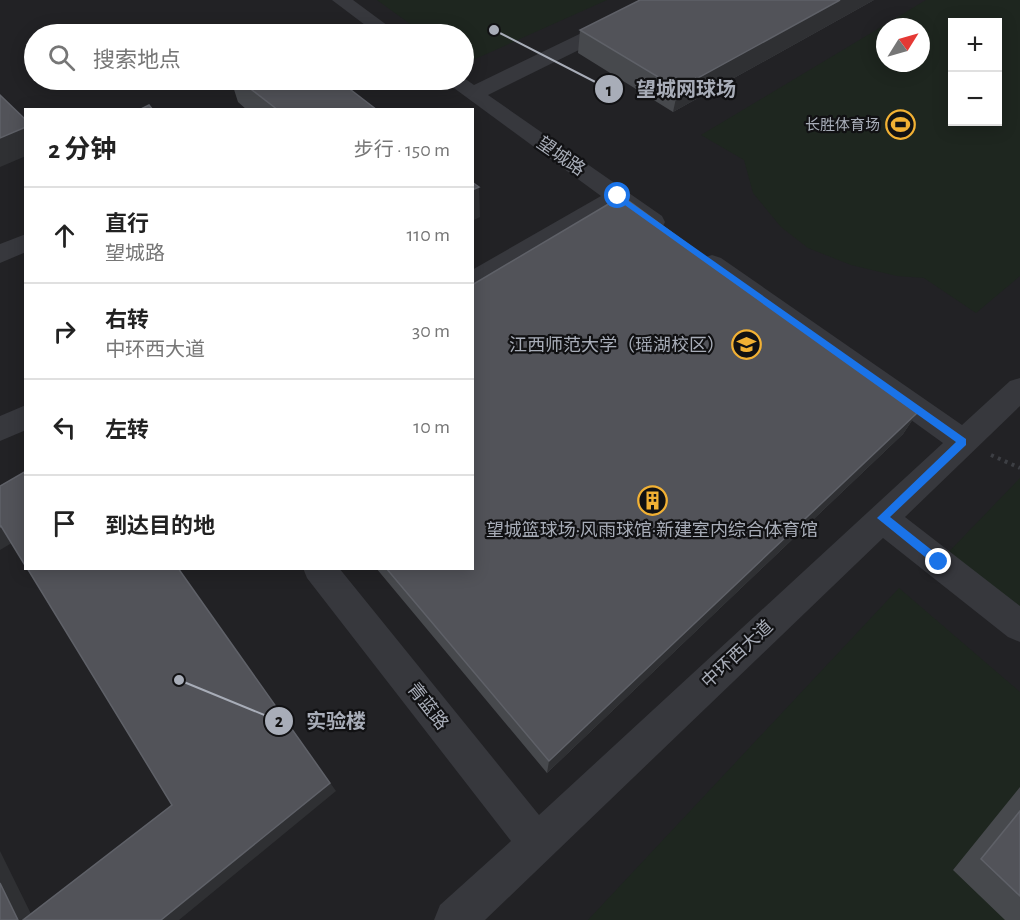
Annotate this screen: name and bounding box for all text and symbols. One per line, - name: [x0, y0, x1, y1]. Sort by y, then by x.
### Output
- north arrow: [876, 18, 930, 72]
- map controls: [948, 18, 1002, 126]
- button: +: [948, 18, 1002, 72]
- search box: [24, 24, 474, 90]
- icon: search: [45, 41, 78, 74]
- text: 搜索地点: [93, 49, 181, 71]
- callout: 望城网球场: [594, 70, 748, 108]
- button: −: [948, 72, 1002, 126]
- text: 望城网球场: [636, 78, 736, 100]
- text: 1: [606, 82, 612, 100]
- sports icon: 长胜体育场: [885, 109, 917, 141]
- place label: 长胜体育场: [805, 117, 880, 133]
- street label: 望城路: [533, 132, 589, 180]
- text: 2 分钟: [48, 137, 116, 163]
- text: 步行 · 150 m: [354, 140, 450, 160]
- route start: [604, 182, 630, 208]
- text: 直行: [105, 213, 149, 235]
- icon: ahead: [48, 219, 81, 252]
- text: 110 m: [406, 225, 450, 245]
- text: 望城路: [105, 244, 165, 264]
- text: 右转: [105, 309, 149, 331]
- icon: right: [48, 315, 81, 348]
- text: 30 m: [412, 321, 450, 341]
- school or university icon: 江西师范大学（瑶湖校区）: [730, 329, 762, 361]
- place label: 江西师范大学（瑶湖校区）: [509, 335, 725, 355]
- text: 中环西大道: [105, 340, 205, 360]
- icon: left: [48, 411, 81, 444]
- text: 10 m: [413, 417, 450, 437]
- text: 左转: [105, 419, 149, 441]
- building icon: 望城篮球场·风雨球馆·新建室内综合体育馆: [636, 485, 668, 517]
- icon: arrive: [48, 507, 81, 540]
- text: 到达目的地: [105, 515, 215, 537]
- place label: 望城篮球场·风雨球馆·新建室内综合体育馆: [486, 520, 818, 540]
- route end: [925, 548, 951, 574]
- street label: 中环西大道: [697, 616, 777, 692]
- street label: 青蓝路: [403, 679, 453, 733]
- callout: 实验楼: [264, 702, 378, 740]
- text: 实验楼: [306, 710, 366, 732]
- text: 2: [275, 713, 284, 731]

